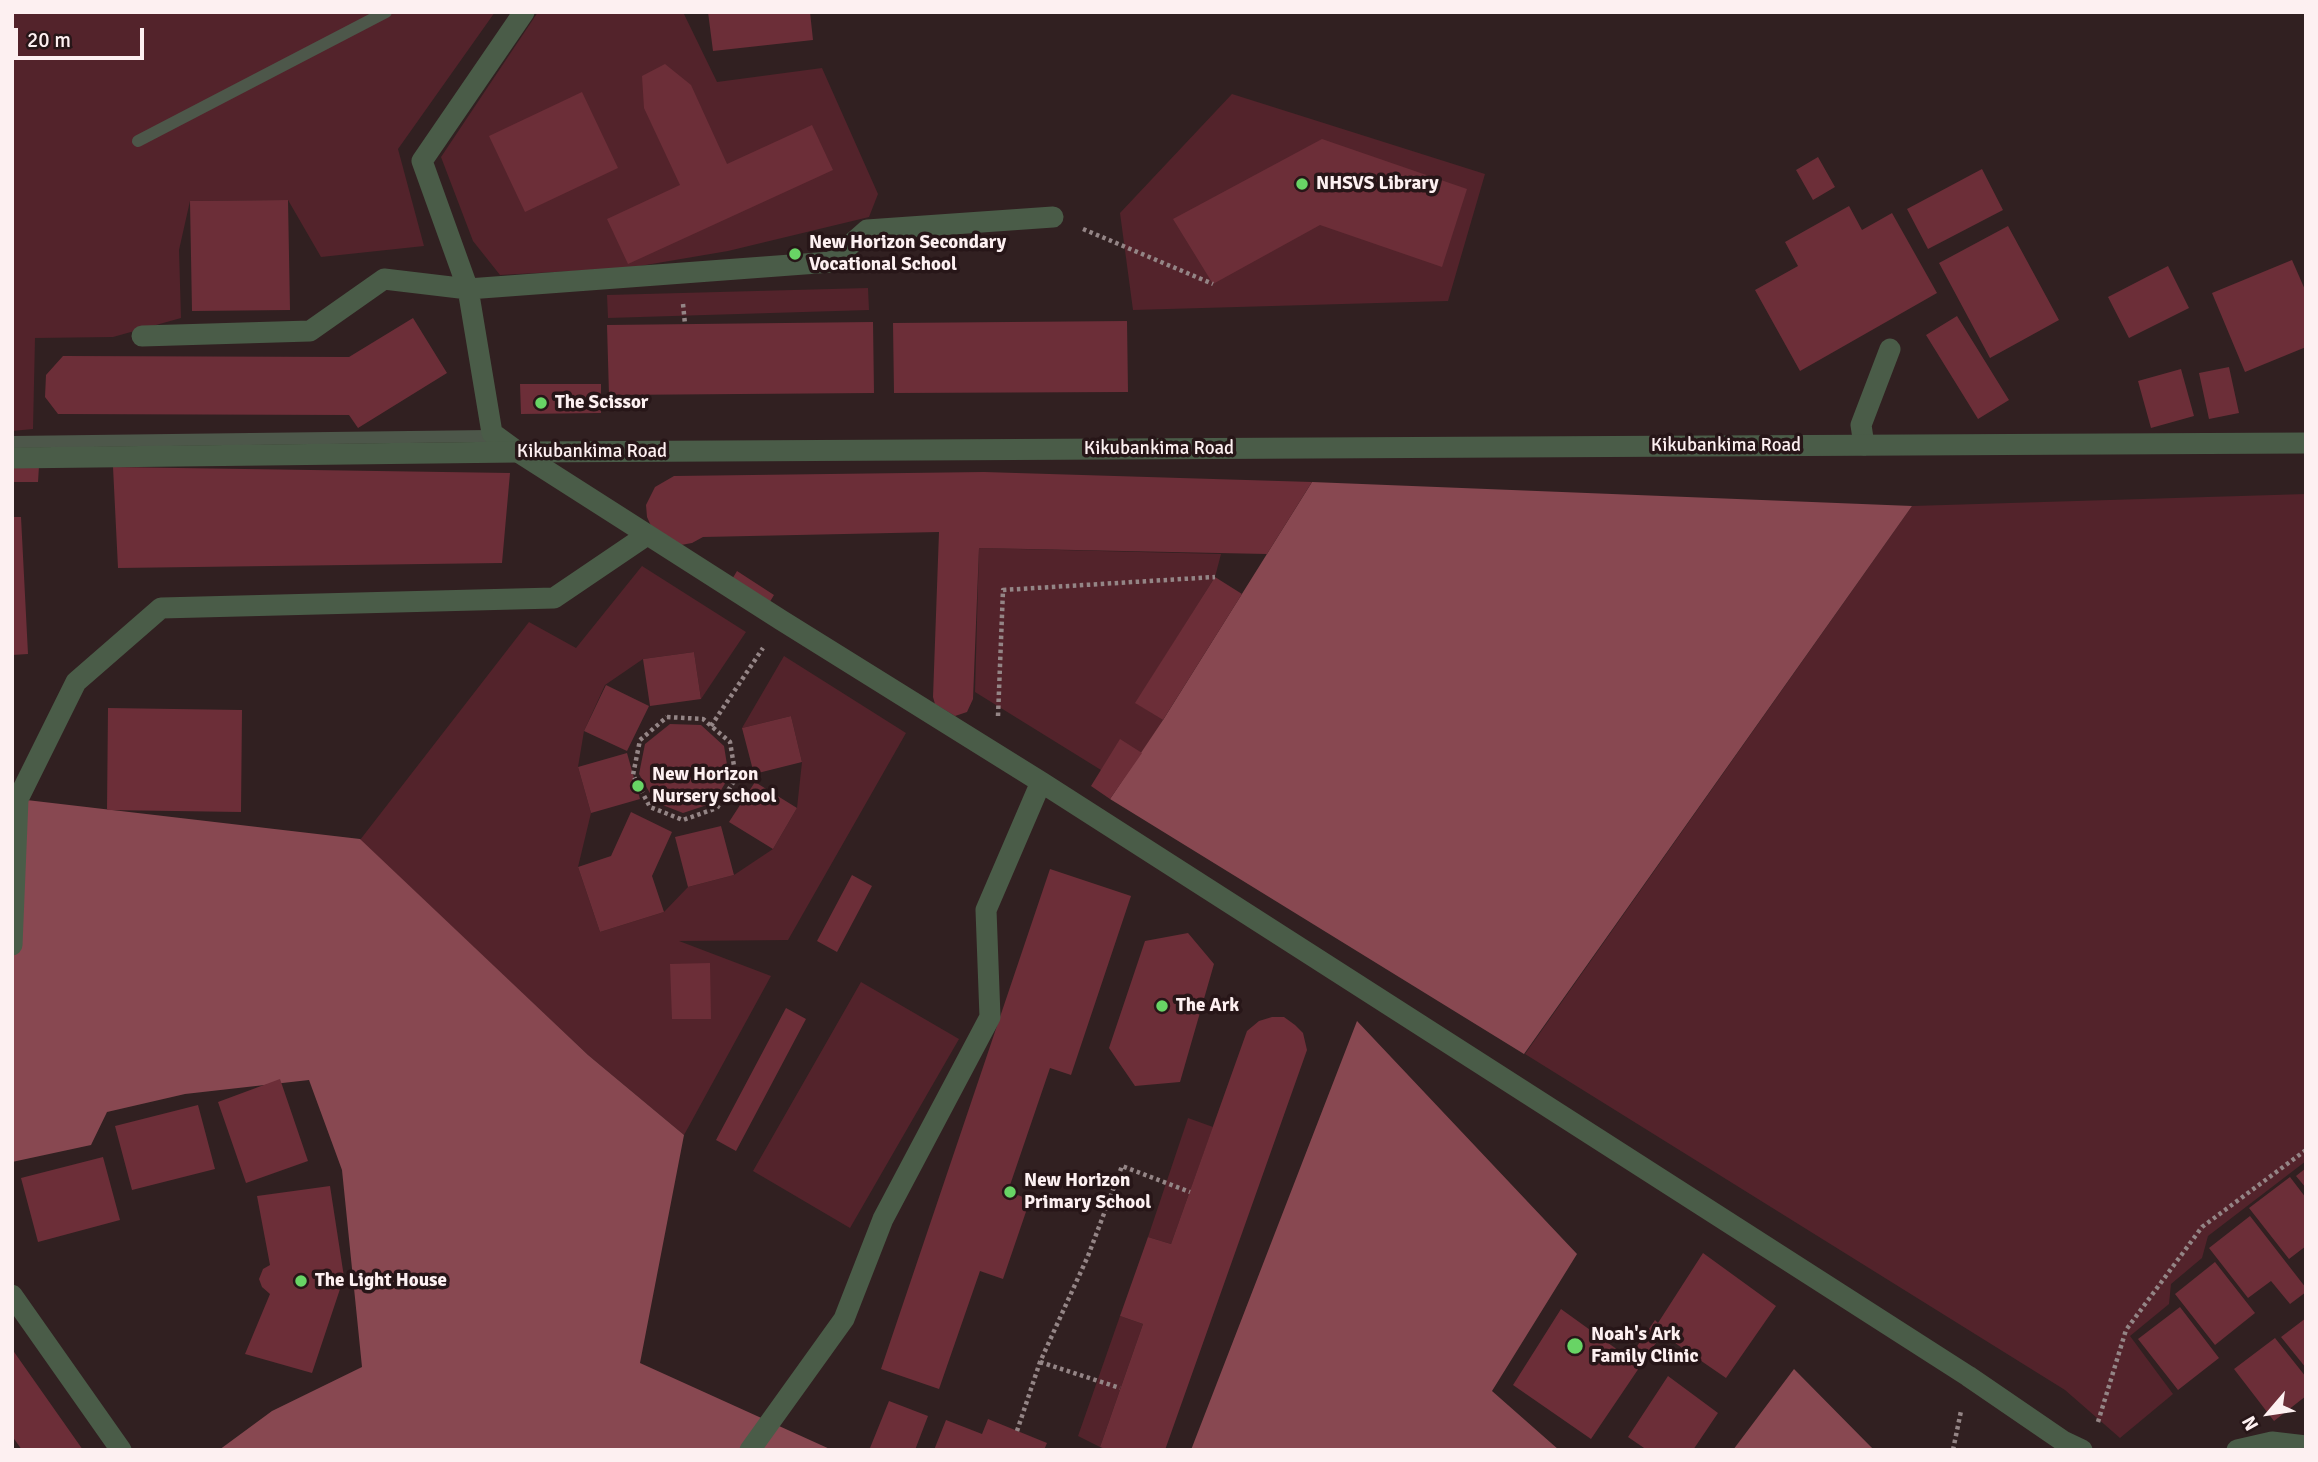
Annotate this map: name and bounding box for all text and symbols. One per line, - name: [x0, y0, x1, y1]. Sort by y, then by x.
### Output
- scale bar: [18, 14, 147, 58]
- text: 20 m: [27, 27, 71, 53]
- place label: NHSVS Library: [1316, 173, 1439, 195]
- marker: NHSVS Library: [1294, 176, 1310, 192]
- place label: New Horizon Secondary Vocational School: [809, 232, 1006, 276]
- marker: New Horizon Secondary Vocational School: [787, 246, 803, 262]
- place label: The Scissor: [555, 392, 648, 414]
- marker: The Scissor: [533, 395, 549, 411]
- street label: Kikubankima Road: [1651, 435, 1801, 457]
- street label: Kikubankima Road: [1084, 438, 1234, 460]
- street label: Kikubankima Road: [517, 441, 667, 463]
- place label: New Horizon Nursery school: [652, 764, 776, 808]
- marker: New Horizon Nursery school: [630, 778, 646, 794]
- place label: The Ark: [1176, 995, 1239, 1017]
- marker: The Ark: [1154, 998, 1170, 1014]
- place label: New Horizon Primary School: [1024, 1170, 1151, 1214]
- marker: New Horizon Primary School: [1002, 1184, 1018, 1200]
- place label: The Light House: [315, 1270, 447, 1292]
- marker: The Light House: [293, 1273, 309, 1289]
- place label: Noah's Ark Family Clinic: [1591, 1324, 1699, 1368]
- marker: Noah's Ark Family Clinic: [1565, 1336, 1585, 1356]
- north arrow: [2234, 1378, 2304, 1448]
- text: N: [2237, 1412, 2264, 1435]

